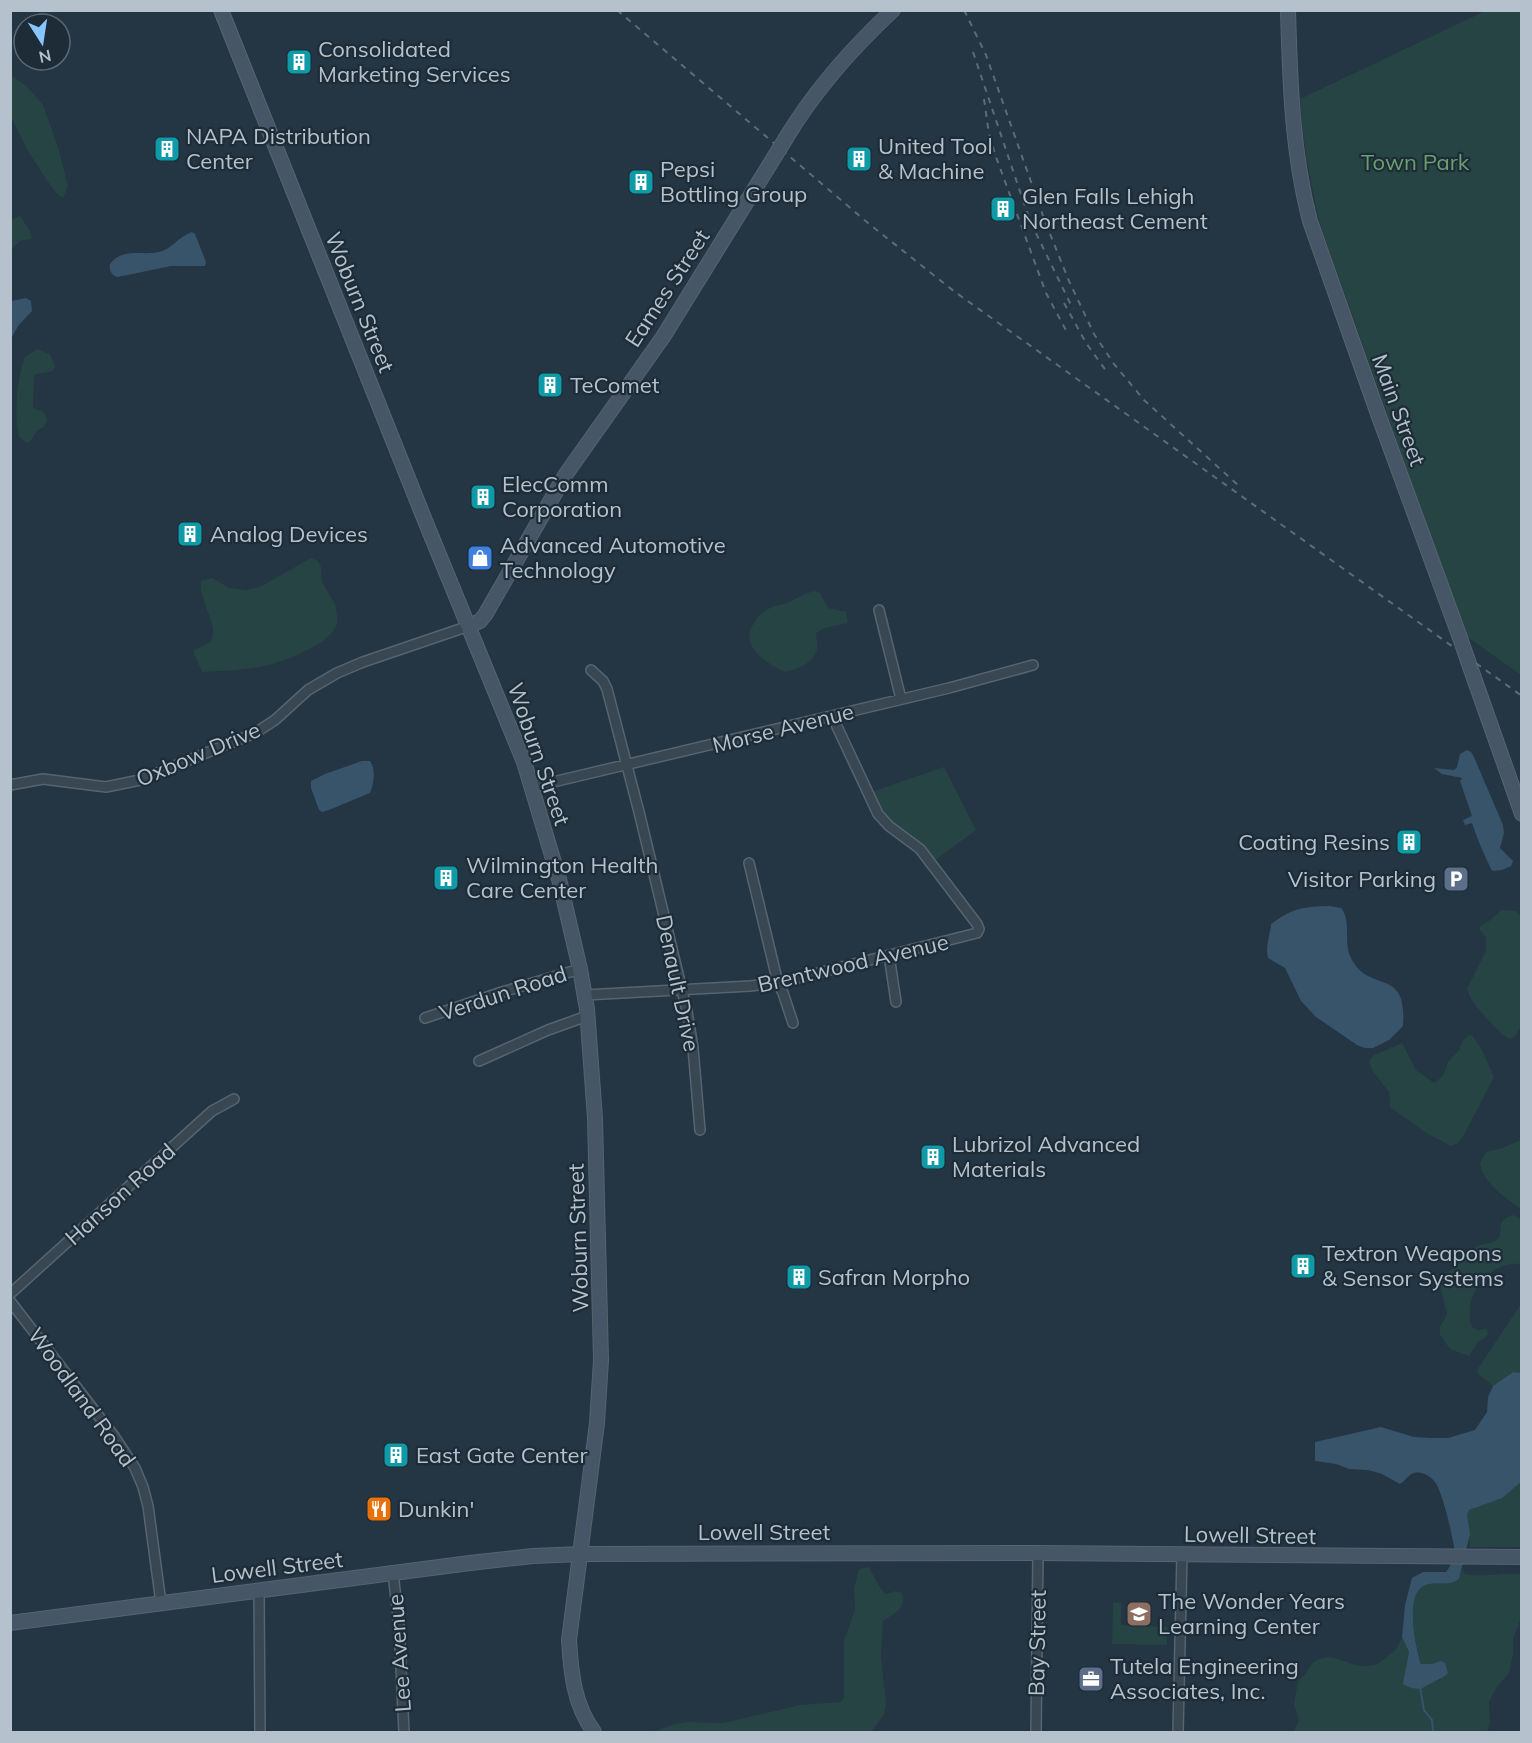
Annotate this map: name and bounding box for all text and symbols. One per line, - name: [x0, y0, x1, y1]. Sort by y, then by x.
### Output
- north arrow: [12, 12, 72, 72]
- place label: Consolidated Marketing Services: [318, 35, 511, 88]
- text: N: [37, 46, 53, 68]
- building icon: Consolidated Marketing Services: [284, 47, 314, 77]
- place label: NAPA Distribution Center: [186, 122, 371, 175]
- place label: United Tool & Machine: [878, 132, 993, 185]
- building icon: NAPA Distribution Center: [152, 134, 182, 164]
- building icon: United Tool & Machine: [844, 144, 874, 174]
- park label: Town Park: [1361, 148, 1470, 176]
- place label: Pepsi Bottling Group: [660, 155, 807, 208]
- building icon: Pepsi Bottling Group: [626, 167, 656, 197]
- place label: Glen Falls Lehigh Northeast Cement: [1022, 182, 1208, 235]
- building icon: Glen Falls Lehigh Northeast Cement: [988, 194, 1018, 224]
- street label: Eames Street: [619, 224, 716, 352]
- street label: Woburn Street: [319, 228, 401, 377]
- street label: Main Street: [1366, 350, 1432, 470]
- building icon: TeComet: [535, 370, 565, 400]
- place label: TeComet: [570, 371, 660, 399]
- place label: ElecComm Corporation: [502, 470, 622, 523]
- building icon: ElecComm Corporation: [468, 482, 498, 512]
- building icon: Analog Devices: [175, 519, 205, 549]
- place label: Analog Devices: [210, 520, 368, 548]
- place label: Advanced Automotive Technology: [500, 531, 726, 584]
- shop icon: Advanced Automotive Technology: [465, 543, 495, 573]
- street label: Woburn Street: [501, 679, 577, 829]
- street label: Morse Avenue: [709, 697, 857, 759]
- street label: Oxbow Drive: [132, 715, 264, 793]
- building icon: Coating Resins: [1394, 827, 1424, 857]
- place label: Coating Resins: [1238, 828, 1390, 856]
- place label: Wilmington Health Care Center: [466, 851, 658, 904]
- building icon: Wilmington Health Care Center: [431, 863, 461, 893]
- parking icon: Visitor Parking: [1441, 864, 1471, 894]
- place label: Visitor Parking: [1288, 865, 1436, 893]
- street label: Denault Drive: [650, 912, 706, 1054]
- street label: Brentwood Avenue: [755, 927, 951, 999]
- street label: Verdun Road: [436, 959, 570, 1027]
- place label: Lubrizol Advanced Materials: [952, 1130, 1140, 1183]
- street label: Hanson Road: [59, 1137, 181, 1251]
- building icon: Lubrizol Advanced Materials: [918, 1142, 948, 1172]
- street label: Woburn Street: [561, 1163, 595, 1313]
- place label: Textron Weapons & Sensor Systems: [1322, 1239, 1504, 1292]
- building icon: Textron Weapons & Sensor Systems: [1288, 1251, 1318, 1281]
- building icon: Safran Morpho: [784, 1262, 814, 1292]
- place label: Safran Morpho: [818, 1263, 970, 1291]
- street label: Woodland Road: [22, 1322, 142, 1472]
- building icon: East Gate Center: [381, 1440, 411, 1470]
- place label: East Gate Center: [416, 1441, 587, 1469]
- restaurant icon: Dunkin': [364, 1494, 394, 1524]
- place label: Dunkin': [398, 1495, 474, 1523]
- street label: Lowell Street: [698, 1518, 830, 1546]
- street label: Lowell Street: [1184, 1520, 1317, 1550]
- street label: Lowell Street: [210, 1545, 345, 1589]
- place label: The Wonder Years Learning Center: [1158, 1587, 1345, 1640]
- street label: Bay Street: [1022, 1589, 1052, 1696]
- street label: Lee Avenue: [381, 1593, 417, 1713]
- school or university icon: The Wonder Years Learning Center: [1124, 1599, 1154, 1629]
- place label: Tutela Engineering Associates, Inc.: [1110, 1652, 1299, 1705]
- office icon: Tutela Engineering Associates, Inc.: [1076, 1664, 1106, 1694]

